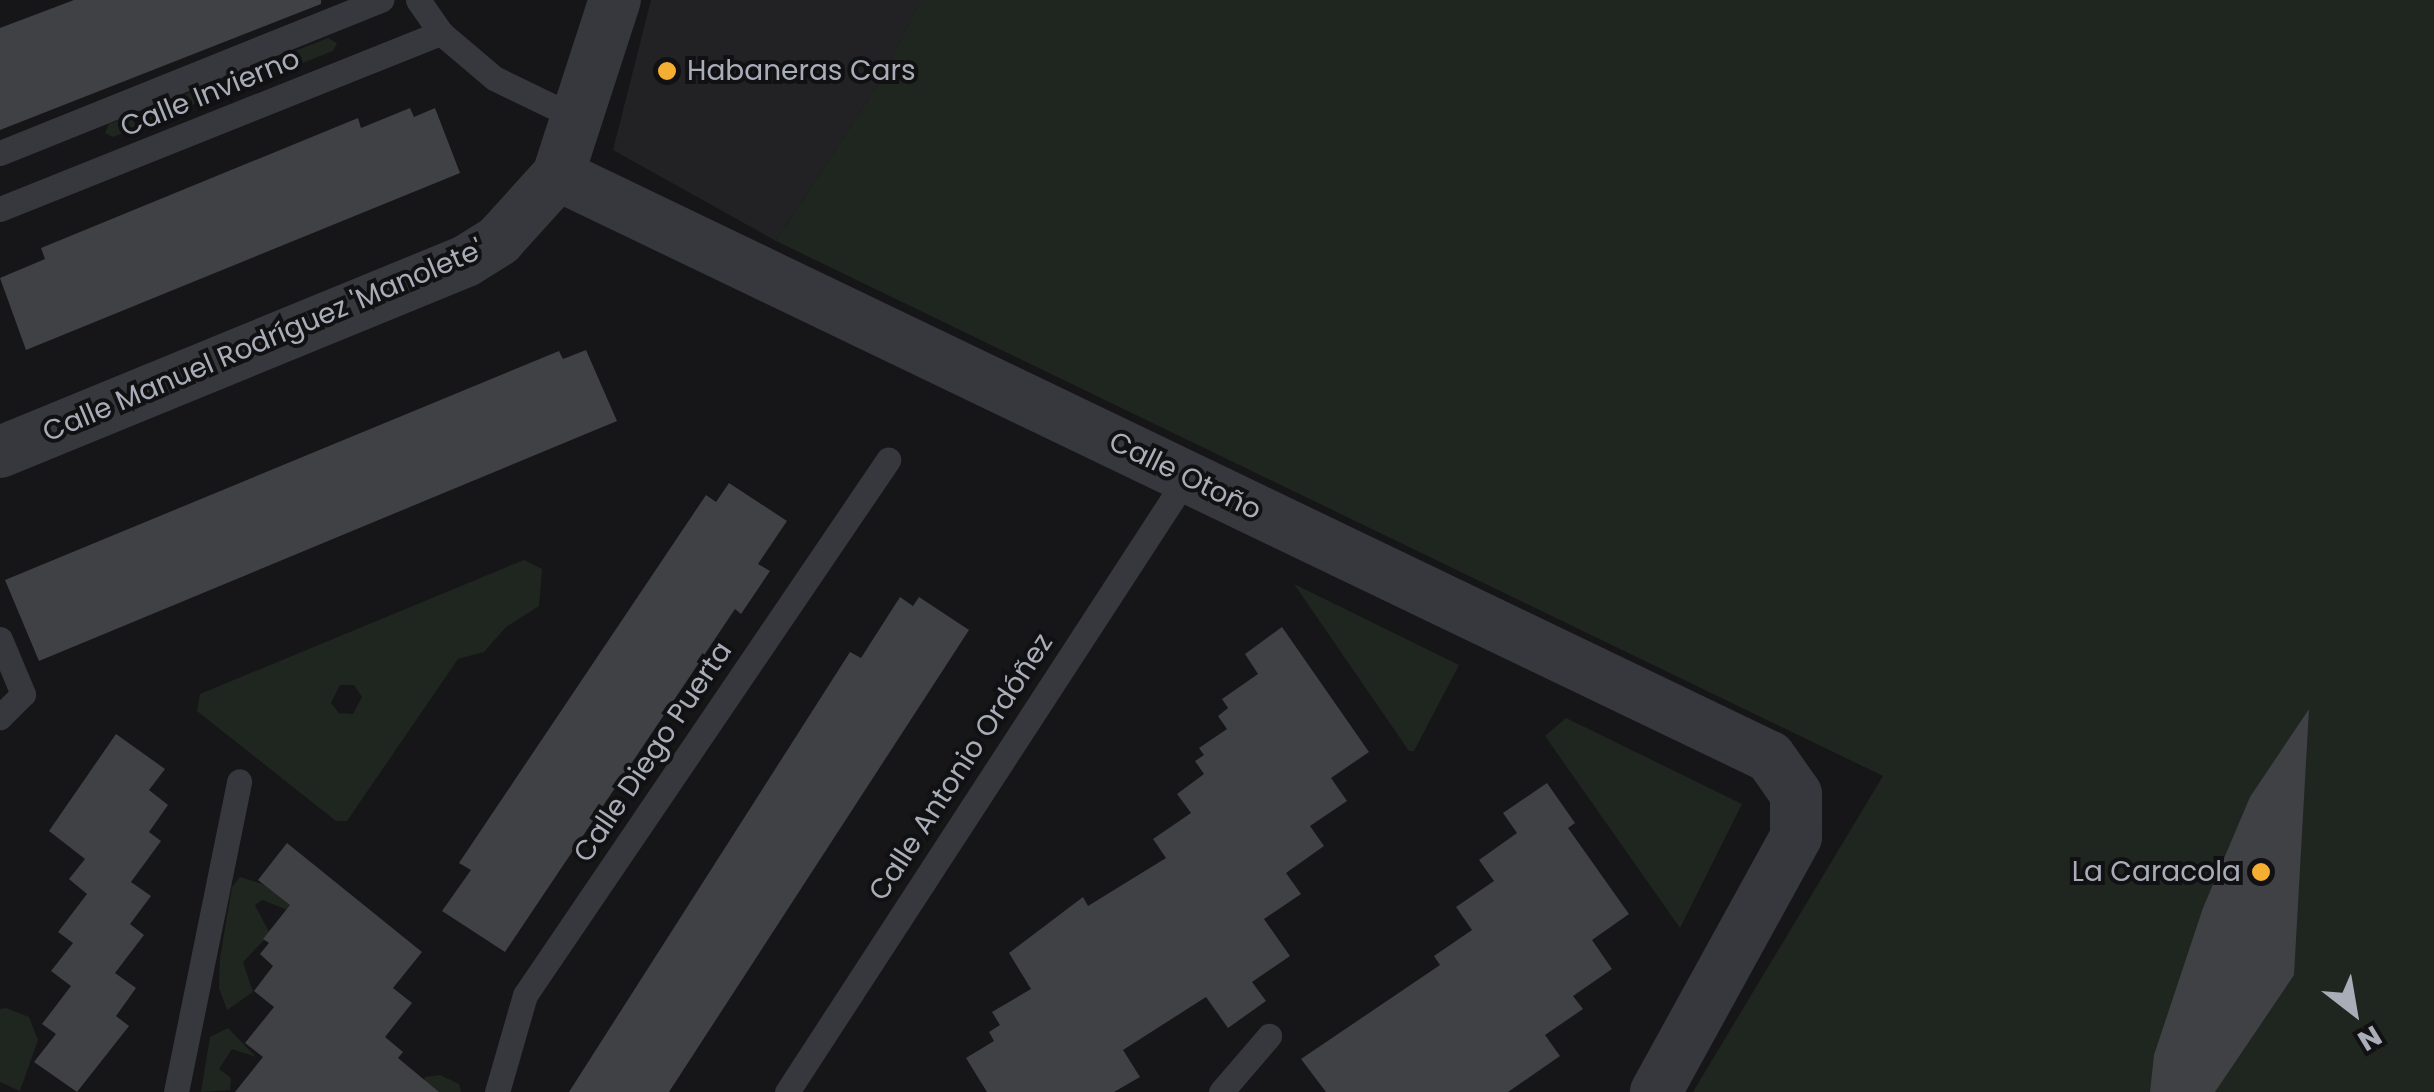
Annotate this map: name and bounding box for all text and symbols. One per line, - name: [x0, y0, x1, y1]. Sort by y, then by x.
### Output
- street label: Calle Invierno: [116, 42, 304, 144]
- place label: Habaneras Cars: [687, 54, 916, 88]
- marker: Habaneras Cars: [656, 60, 678, 82]
- street label: Calle Manuel Rodríguez 'Manolete': [38, 233, 488, 449]
- street label: Calle Otoño: [1103, 425, 1267, 527]
- street label: Calle Antonio Ordóñez: [862, 627, 1060, 907]
- street label: Calle Diego Puerta: [567, 635, 739, 869]
- place label: La Caracola: [2072, 855, 2241, 889]
- marker: La Caracola: [2250, 861, 2272, 883]
- north arrow: [2304, 962, 2404, 1062]
- text: N: [2351, 1016, 2389, 1060]

